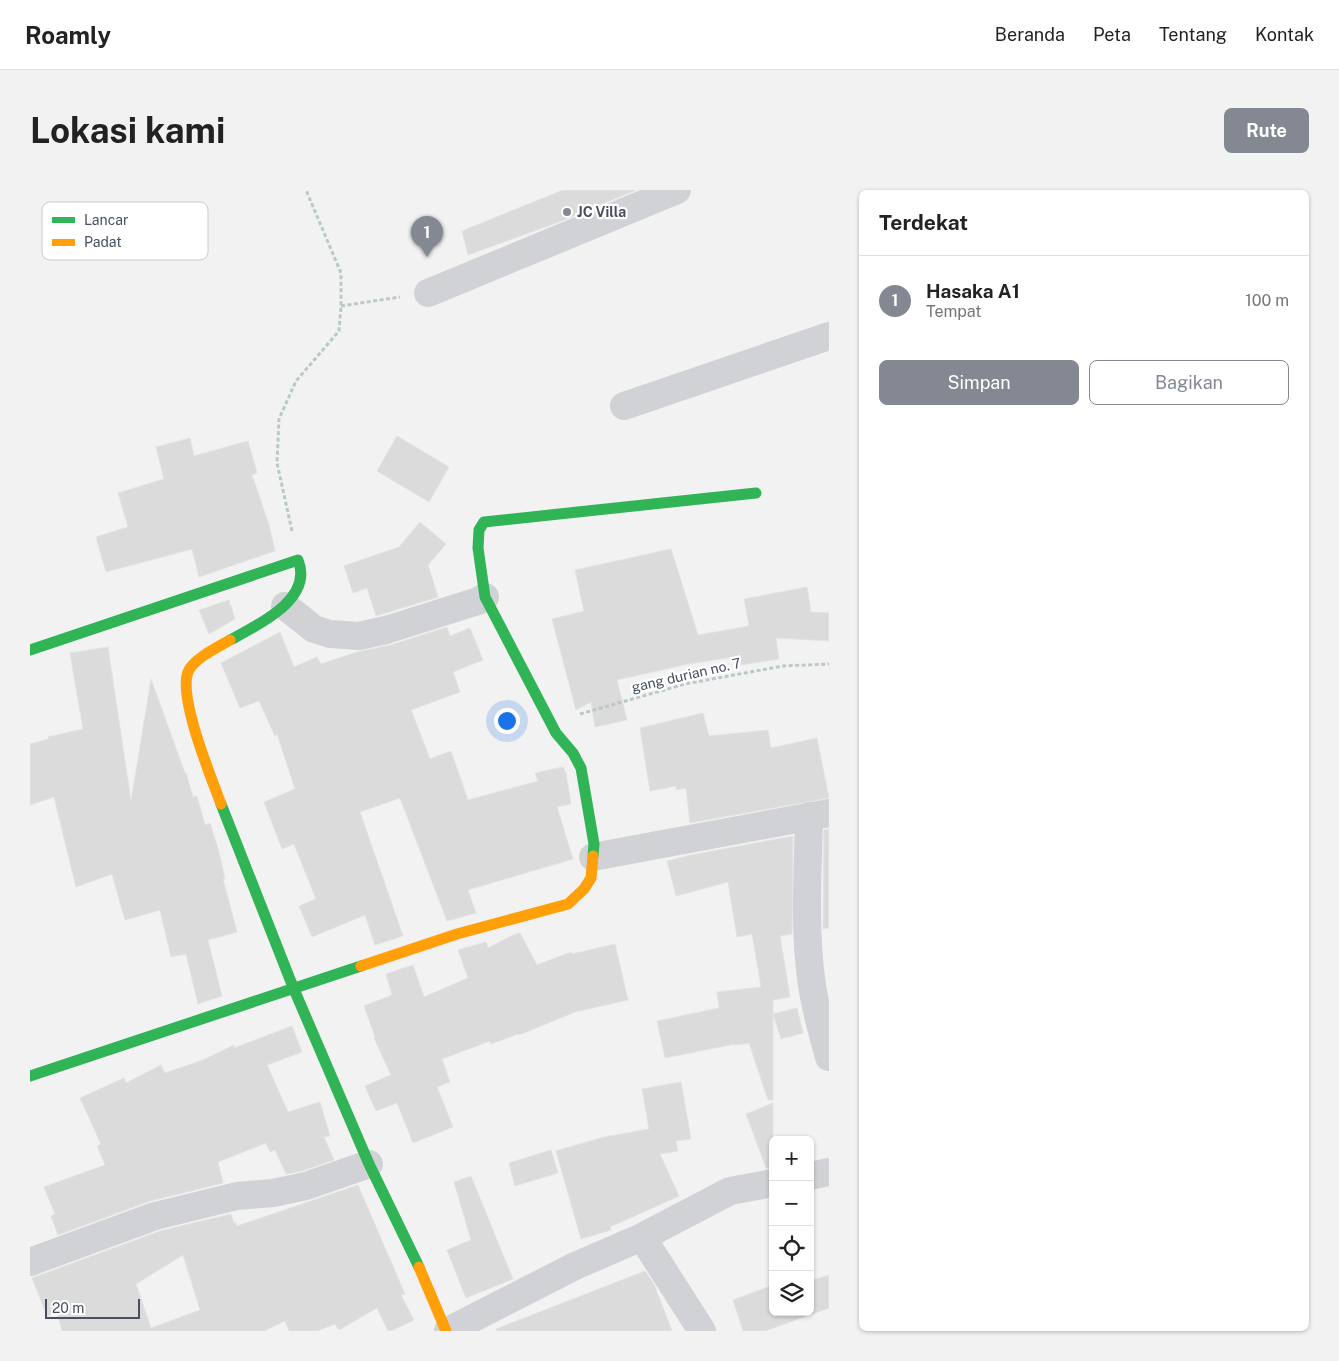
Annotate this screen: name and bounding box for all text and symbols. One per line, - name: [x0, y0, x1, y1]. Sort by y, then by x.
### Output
- text: Roamly: [25, 21, 111, 49]
- text: Beranda: [995, 24, 1065, 45]
- text: Peta: [1093, 24, 1131, 45]
- text: Tentang: [1159, 24, 1227, 45]
- text: Kontak: [1255, 24, 1314, 45]
- button: Rute: [1224, 108, 1309, 153]
- text: Lokasi kami: [30, 110, 225, 151]
- legend: [42, 202, 208, 260]
- place label: JC Villa: [577, 204, 626, 220]
- marker: JC Villa: [561, 206, 573, 218]
- text: Terdekat: [879, 210, 968, 235]
- text: Lancar: [84, 212, 128, 228]
- pin: 1: [411, 216, 443, 257]
- text: Padat: [84, 234, 122, 250]
- text: Hasaka A1: [926, 280, 1020, 302]
- text: 1: [892, 291, 898, 310]
- text: 100 m: [1245, 291, 1289, 310]
- text: Tempat: [926, 302, 981, 321]
- button: Simpan: [879, 360, 1079, 405]
- button: Bagikan: [1089, 360, 1289, 405]
- street label: gang durian no. 7: [630, 655, 742, 695]
- your location: [494, 708, 520, 734]
- map controls: [769, 1136, 814, 1316]
- button: +: [769, 1136, 814, 1181]
- button: −: [769, 1181, 814, 1226]
- button: locate: [769, 1226, 814, 1271]
- button: layers: [769, 1271, 814, 1316]
- scale bar: [45, 1296, 140, 1319]
- text: 20 m: [52, 1300, 84, 1316]

